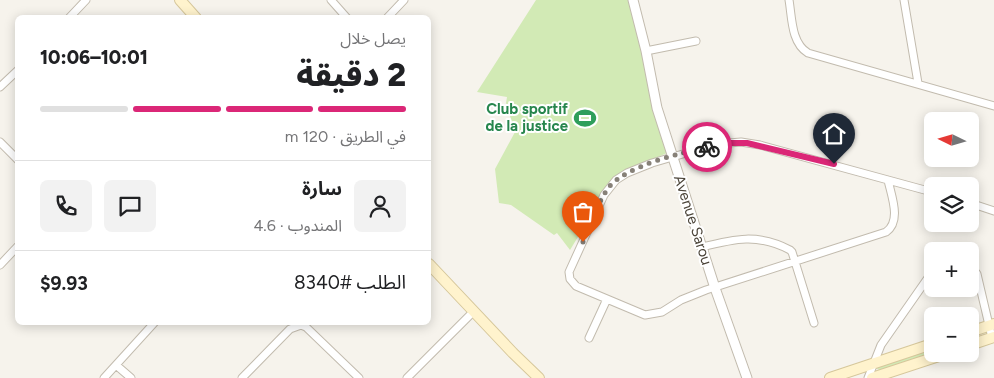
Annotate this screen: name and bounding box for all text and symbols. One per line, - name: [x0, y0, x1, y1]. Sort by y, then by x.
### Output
- text: يصل خلال: [340, 29, 406, 48]
- text: 10:01–10:06: [40, 46, 148, 69]
- text: 2 دقيقة: [296, 56, 406, 94]
- place label: Club sportif de la justice: [486, 100, 569, 135]
- sports icon: Club sportif de la justice: [572, 105, 598, 131]
- north arrow: [924, 112, 979, 168]
- map controls: [924, 112, 979, 362]
- pin: [813, 113, 855, 164]
- icon: home: [820, 120, 848, 148]
- courier: [682, 122, 732, 172]
- text: في الطريق · 120 m: [285, 127, 406, 146]
- icon: bike: [693, 133, 721, 161]
- street label: Avenue Sarou: [670, 173, 716, 267]
- text: سارة: [302, 177, 342, 200]
- button: layers: [924, 177, 979, 232]
- button: phone: [40, 180, 92, 232]
- button: chat: [104, 180, 156, 232]
- button: person: [354, 180, 406, 232]
- pin: [562, 191, 604, 242]
- icon: bag: [569, 198, 597, 226]
- text: المندوب · 4.6: [253, 216, 342, 235]
- button: +: [924, 242, 979, 297]
- text: الطلب #8340: [294, 271, 406, 294]
- text: $9.93: [40, 272, 88, 295]
- button: −: [924, 307, 979, 362]

